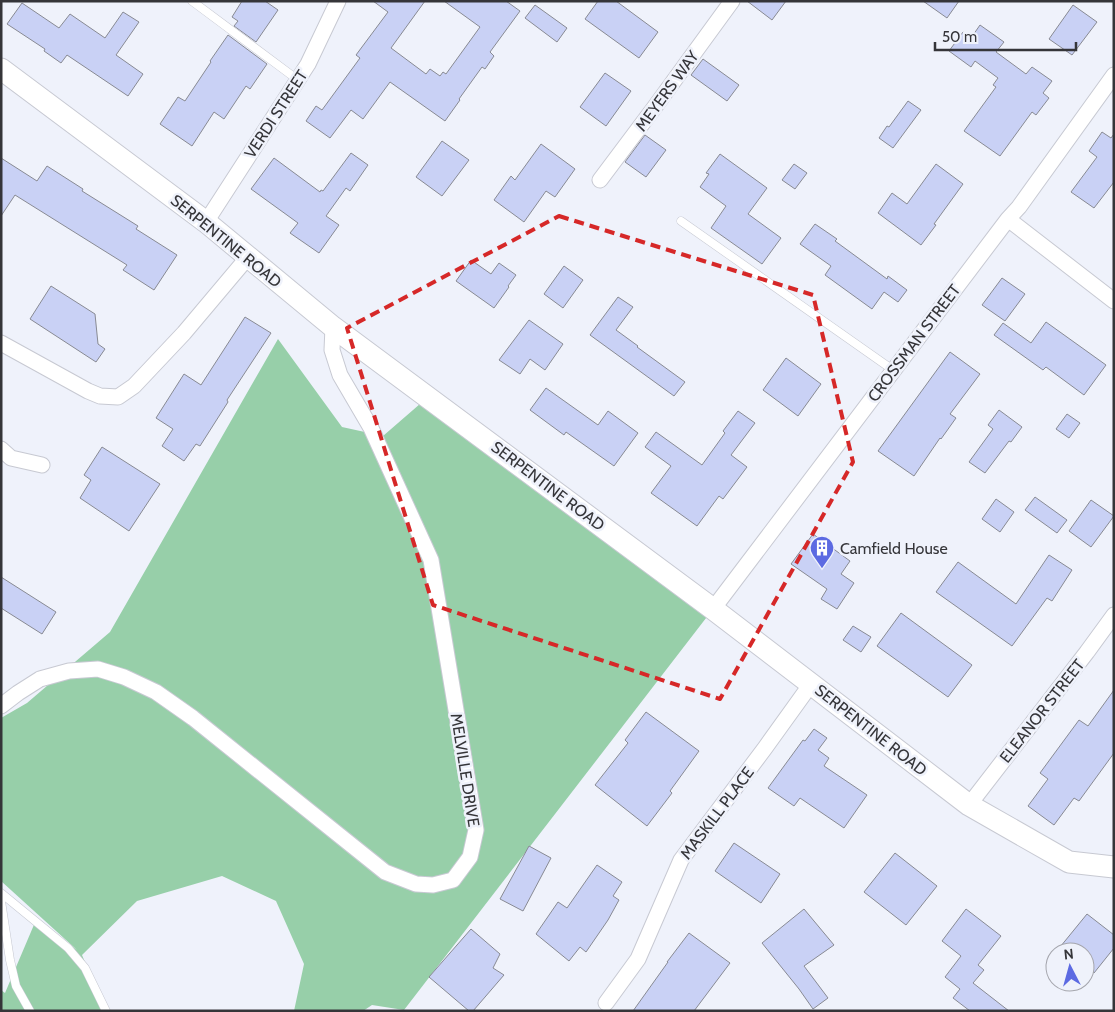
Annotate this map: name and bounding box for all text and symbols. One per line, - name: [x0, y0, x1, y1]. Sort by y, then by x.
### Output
- scale bar: [935, 20, 1076, 52]
- text: 50 m: [942, 28, 977, 46]
- street label: MEYERS WAY: [631, 46, 703, 135]
- street label: VERDI STREET: [240, 66, 312, 162]
- street label: SERPENTINE ROAD: [167, 191, 285, 291]
- street label: CROSSMAN STREET: [864, 280, 965, 405]
- street label: SERPENTINE ROAD: [488, 437, 608, 535]
- building icon: Camfield House: [809, 535, 835, 569]
- place label: Camfield House: [840, 539, 948, 558]
- street label: ELEANOR STREET: [996, 655, 1089, 767]
- street label: SERPENTINE ROAD: [811, 680, 931, 780]
- street label: MELVILLE DRIVE: [447, 712, 483, 828]
- street label: MASKILL PLACE: [676, 763, 758, 863]
- north arrow: [1045, 942, 1095, 992]
- text: N: [1063, 945, 1075, 964]

